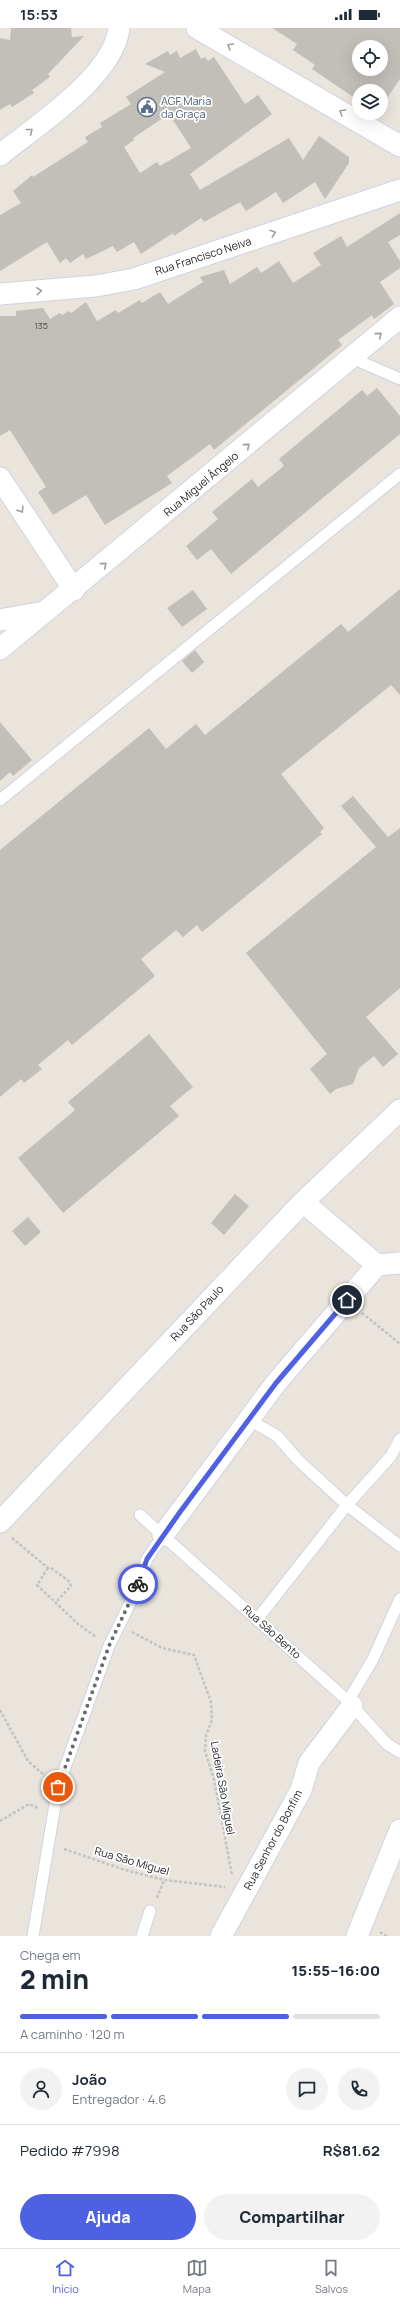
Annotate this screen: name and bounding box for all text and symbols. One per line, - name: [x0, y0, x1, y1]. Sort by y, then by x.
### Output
- text: 15:53: [20, 4, 58, 25]
- map controls: [352, 40, 388, 120]
- button: locate: [352, 40, 388, 76]
- one-way arrow: [227, 43, 235, 51]
- button: layers: [352, 84, 388, 120]
- place label: AGF Maria da Graça: [161, 93, 211, 121]
- public building icon: AGF Maria da Graça: [136, 96, 158, 118]
- one-way arrow: [339, 110, 346, 117]
- one-way arrow: [26, 128, 33, 135]
- one-way arrow: [269, 229, 276, 238]
- street label: Rua Francisco Neiva: [153, 233, 253, 278]
- one-way arrow: [36, 287, 42, 296]
- house number: 135: [34, 319, 48, 332]
- one-way arrow: [374, 333, 381, 340]
- one-way arrow: [242, 443, 249, 450]
- street label: Rua Miguel Ângelo: [160, 448, 242, 519]
- one-way arrow: [17, 506, 24, 513]
- one-way arrow: [99, 562, 106, 569]
- street label: Rua São Paulo: [167, 1281, 227, 1344]
- pin: [330, 1283, 364, 1317]
- icon: home: [336, 1289, 358, 1311]
- courier: [118, 1564, 158, 1604]
- icon: bike: [127, 1573, 149, 1595]
- street label: Rua São Bento: [240, 1601, 305, 1662]
- street label: Ladeira São Miguel: [208, 1740, 239, 1836]
- pin: [41, 1770, 75, 1804]
- icon: bag: [47, 1776, 69, 1798]
- street label: Rua Senhor do Bonfim: [240, 1787, 305, 1893]
- street label: Rua São Miguel: [93, 1843, 171, 1878]
- text: Chega em: [20, 1946, 81, 1964]
- text: 15:55–16:00: [292, 1960, 380, 1981]
- text: 2 min: [20, 1961, 89, 1997]
- text: A caminho · 120 m: [20, 2025, 125, 2043]
- button: person: [20, 2068, 62, 2110]
- button: chat: [286, 2068, 328, 2110]
- button: phone: [338, 2068, 380, 2110]
- text: João: [72, 2069, 107, 2090]
- text: Entregador · 4.6: [72, 2090, 166, 2108]
- text: Pedido #7998: [20, 2140, 120, 2161]
- text: R$81.62: [323, 2140, 380, 2161]
- button: Ajuda: [20, 2194, 196, 2240]
- button: Compartilhar: [204, 2194, 380, 2240]
- tab: Início: [52, 2257, 79, 2296]
- tab: Mapa: [183, 2257, 211, 2296]
- tab: Salvos: [315, 2257, 348, 2296]

